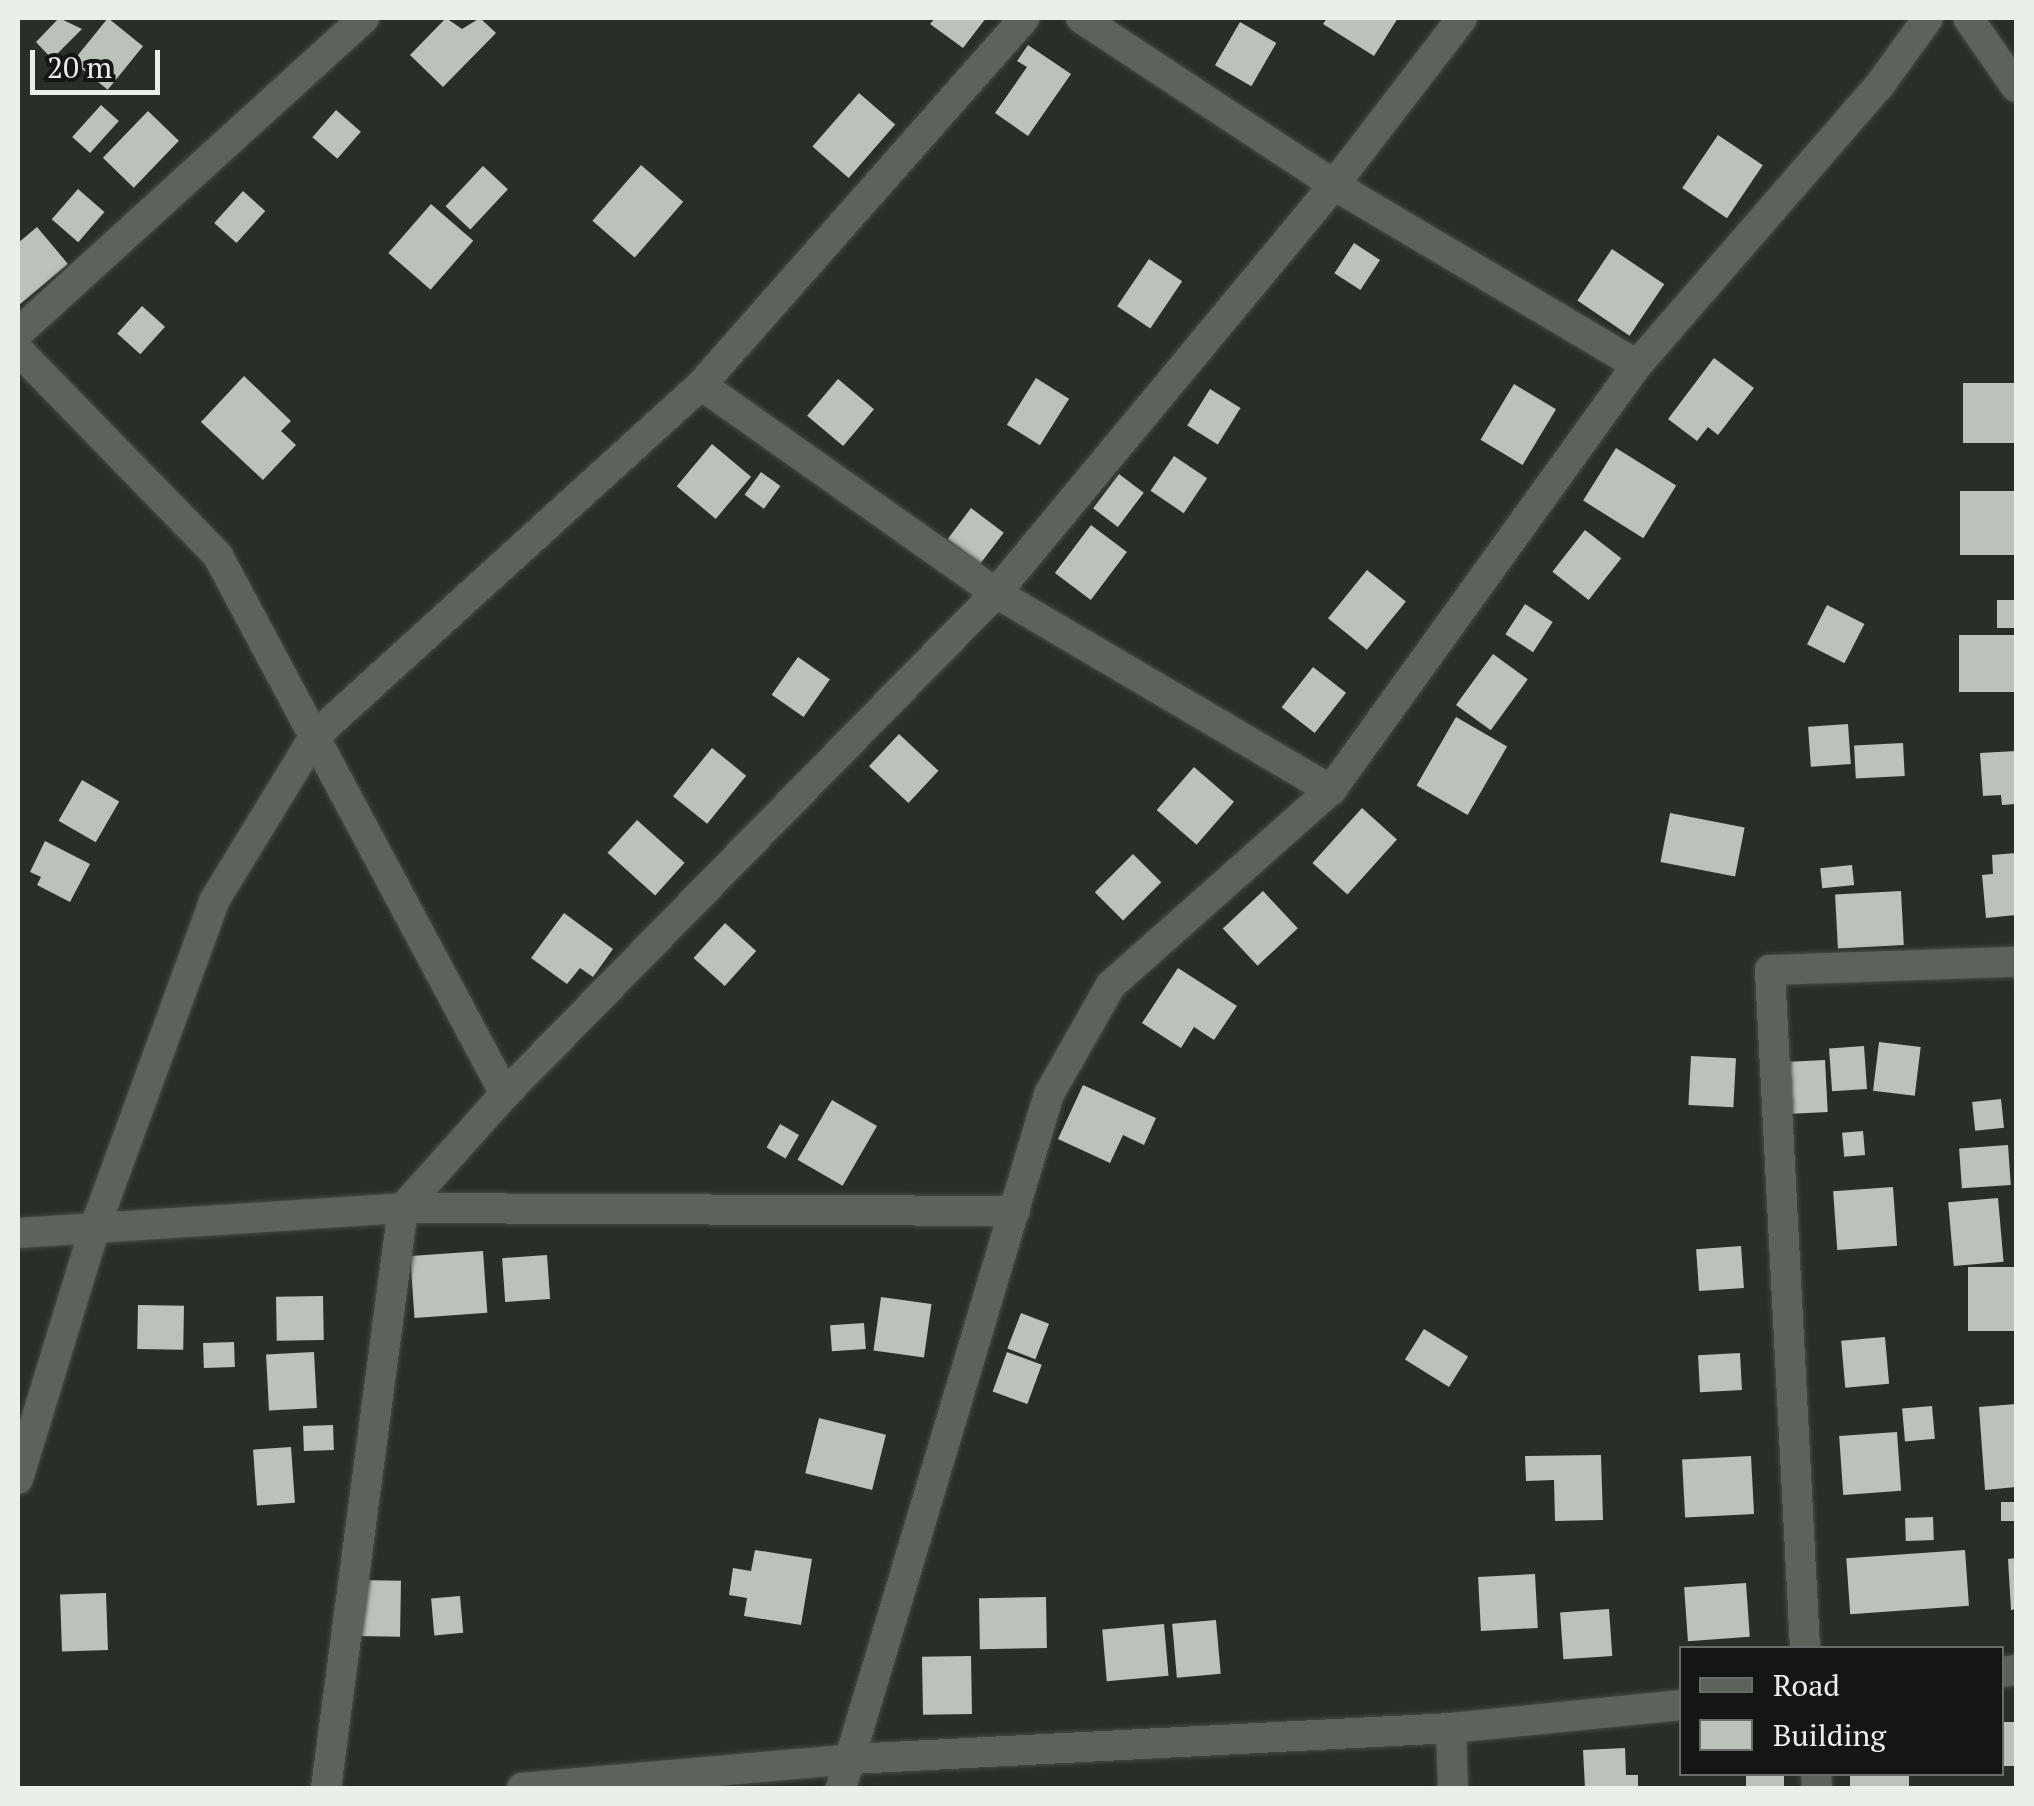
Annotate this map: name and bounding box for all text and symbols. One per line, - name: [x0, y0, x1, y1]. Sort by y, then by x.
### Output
- scale bar: [35, 30, 165, 92]
- text: 20 m: [47, 47, 112, 87]
- legend: [1679, 1646, 2004, 1776]
- text: Road: [1773, 1665, 1840, 1705]
- text: Building: [1773, 1715, 1886, 1755]

